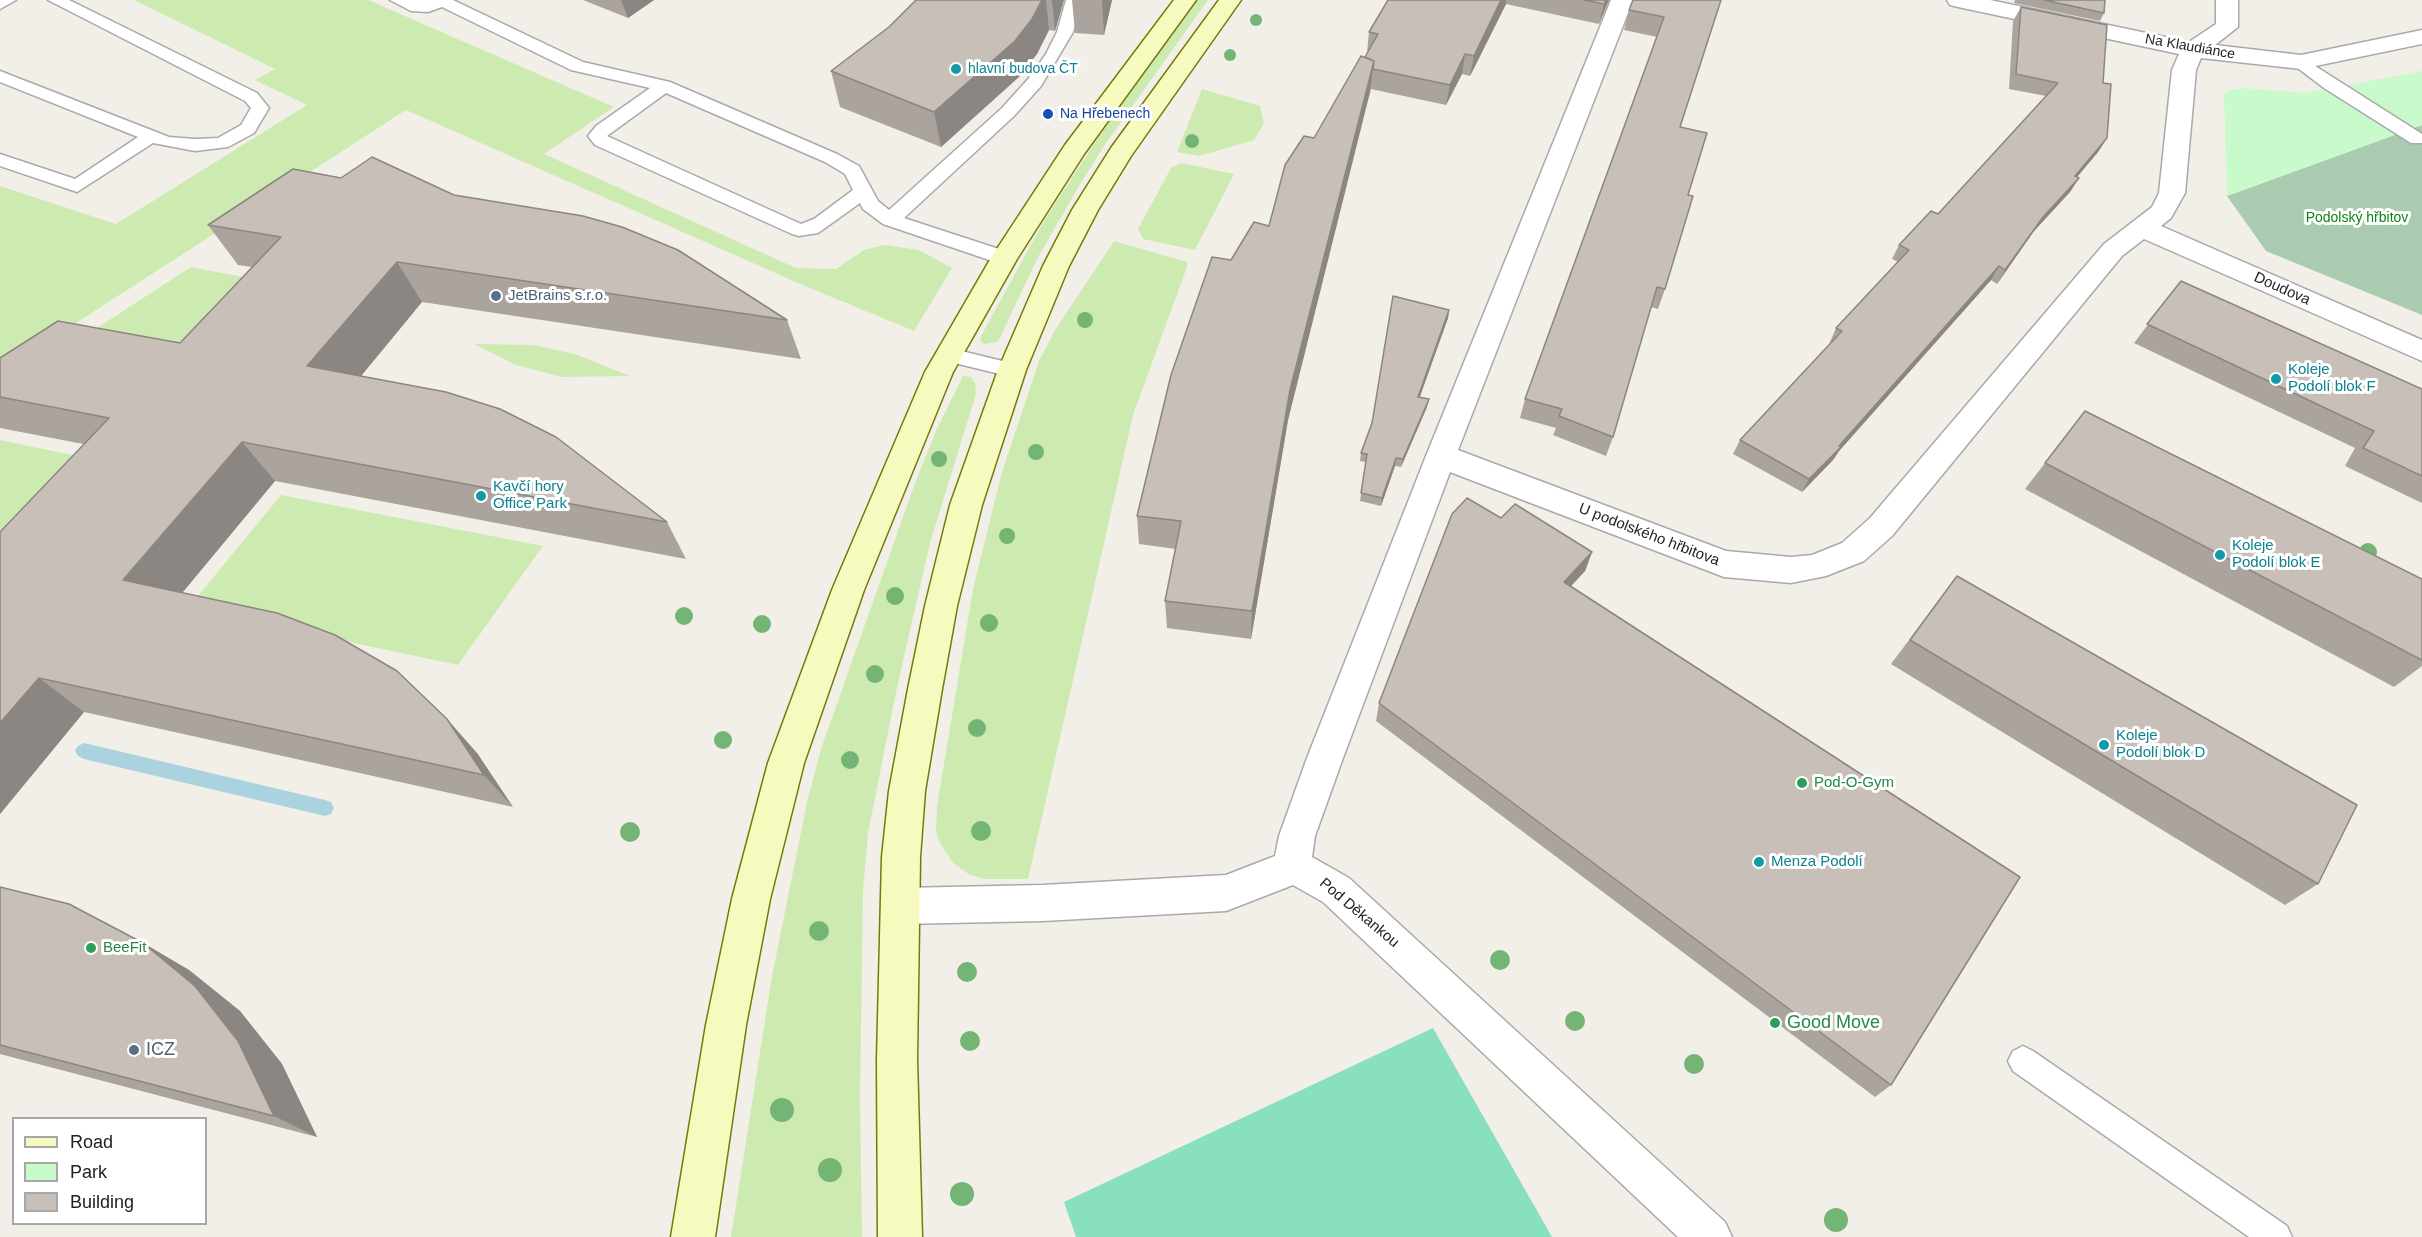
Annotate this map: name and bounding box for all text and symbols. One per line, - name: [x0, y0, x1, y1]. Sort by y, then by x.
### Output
- street label: Na Klaudiánce: [2144, 31, 2236, 63]
- place label: hlavní budova ČT: [968, 61, 1078, 77]
- marker: hlavní budova ČT: [949, 62, 963, 76]
- place label: Na Hřebenech: [1060, 106, 1150, 122]
- marker: Na Hřebenech: [1041, 107, 1055, 121]
- park label: Podolský hřbitov: [2306, 210, 2408, 226]
- street label: Doudova: [2251, 269, 2313, 309]
- place label: JetBrains s.r.o.: [508, 287, 607, 305]
- marker: JetBrains s.r.o.: [489, 289, 503, 303]
- place label: Koleje Podolí blok F: [2288, 361, 2376, 396]
- marker: Koleje Podolí blok F: [2269, 372, 2283, 386]
- place label: Kavčí hory Office Park: [493, 478, 567, 513]
- marker: Kavčí hory Office Park: [474, 489, 488, 503]
- street label: U podolského hřbitova: [1576, 500, 1722, 570]
- place label: Koleje Podolí blok E: [2232, 537, 2320, 572]
- marker: Koleje Podolí blok E: [2213, 548, 2227, 562]
- place label: Koleje Podolí blok D: [2116, 727, 2205, 762]
- marker: Koleje Podolí blok D: [2097, 738, 2111, 752]
- place label: Pod-O-Gym: [1814, 774, 1894, 792]
- marker: Pod-O-Gym: [1795, 776, 1809, 790]
- place label: Menza Podolí: [1771, 853, 1863, 871]
- marker: Menza Podolí: [1752, 855, 1766, 869]
- street label: Pod Děkankou: [1316, 874, 1402, 952]
- place label: BeeFit: [103, 939, 146, 957]
- marker: BeeFit: [84, 941, 98, 955]
- place label: Good Move: [1787, 1012, 1880, 1034]
- marker: Good Move: [1768, 1016, 1782, 1030]
- place label: ICZ: [146, 1039, 175, 1061]
- marker: ICZ: [127, 1043, 141, 1057]
- legend: [12, 1117, 207, 1225]
- text: Road: [70, 1132, 113, 1152]
- text: Park: [70, 1162, 107, 1182]
- text: Building: [70, 1192, 134, 1212]

